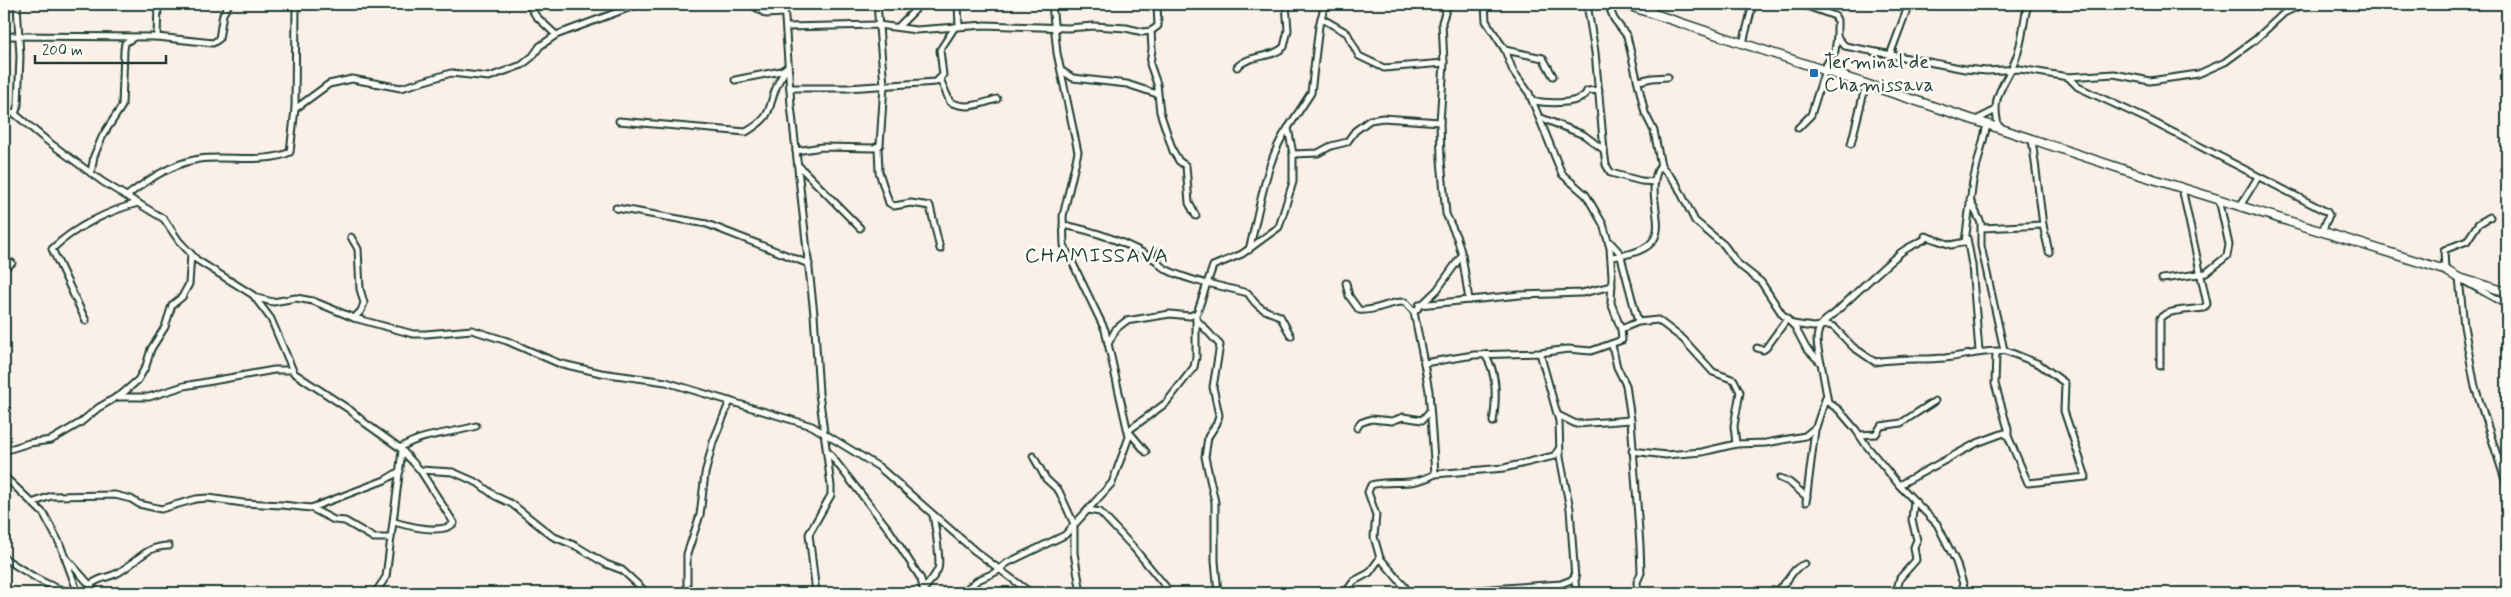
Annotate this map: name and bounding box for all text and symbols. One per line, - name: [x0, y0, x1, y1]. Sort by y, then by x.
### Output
- scale bar: [35, 32, 166, 64]
- text: 200 m: [42, 41, 83, 61]
- place label: Terminal de Chamissava: [1824, 49, 1934, 99]
- marker: Terminal de Chamissava: [1808, 67, 1820, 79]
- district label: CHAMISSAVA: [1025, 242, 1169, 270]

